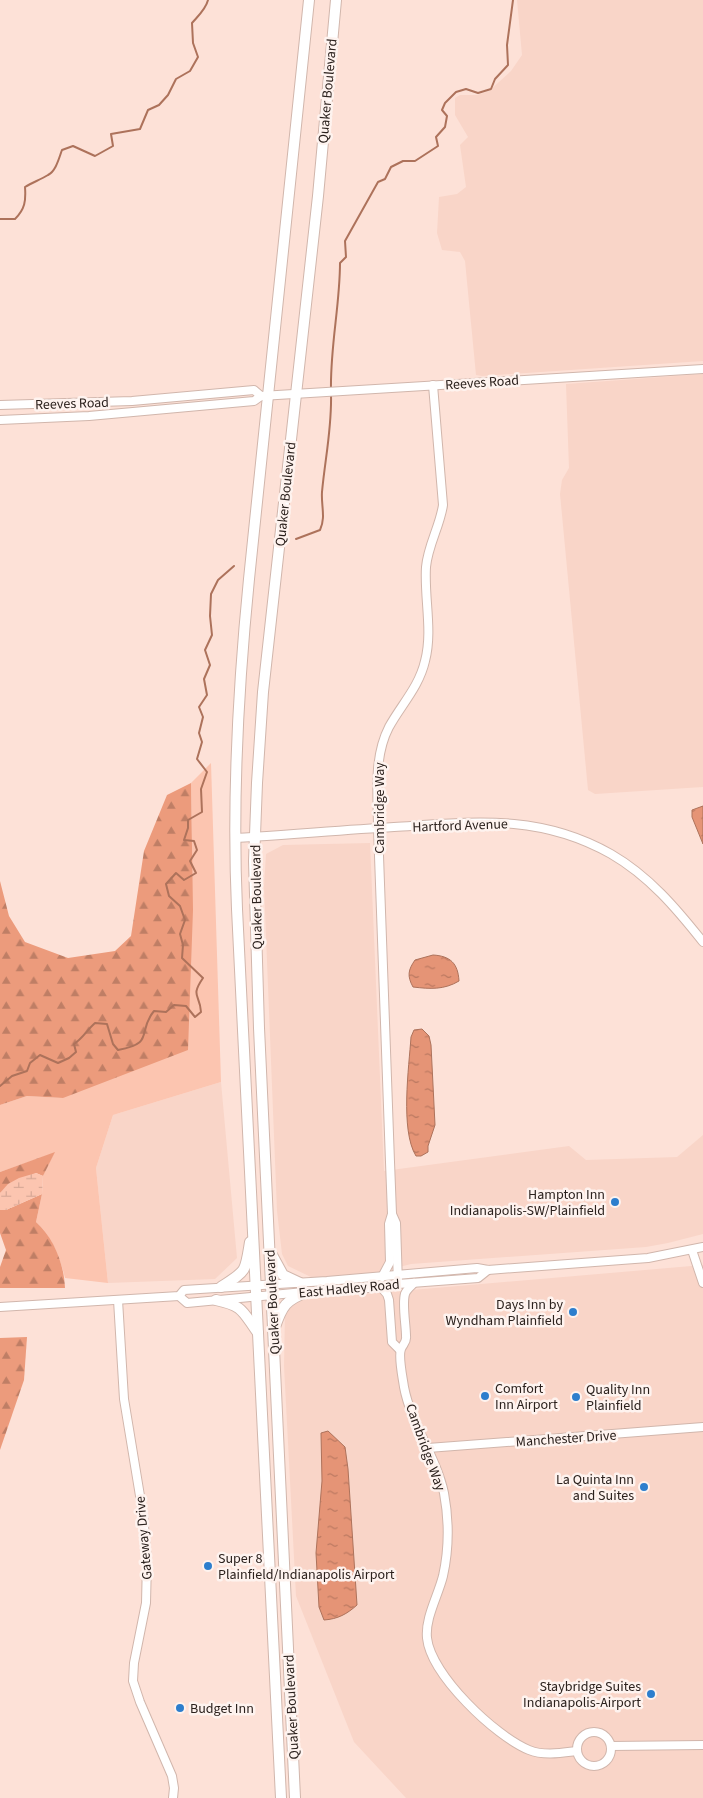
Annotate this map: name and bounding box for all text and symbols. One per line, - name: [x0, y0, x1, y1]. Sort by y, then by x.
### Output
- street label: Quaker Boulevard: [313, 38, 343, 144]
- street label: Reeves Road: [444, 370, 520, 396]
- street label: Reeves Road: [35, 393, 109, 415]
- street label: Quaker Boulevard: [271, 441, 301, 547]
- street label: Cambridge Way: [370, 762, 390, 854]
- street label: Hartford Avenue: [412, 814, 508, 838]
- street label: Quaker Boulevard: [246, 844, 268, 950]
- place label: Hampton Inn Indianapolis-SW/Plainfield: [450, 1185, 605, 1221]
- marker: Hampton Inn Indianapolis-SW/Plainfield: [609, 1196, 621, 1208]
- street label: Quaker Boulevard: [260, 1249, 286, 1355]
- street label: East Hadley Road: [298, 1275, 401, 1303]
- place label: Days Inn by Wyndham Plainfield: [445, 1295, 563, 1331]
- marker: Days Inn by Wyndham Plainfield: [567, 1306, 579, 1318]
- place label: Comfort Inn Airport: [495, 1379, 558, 1415]
- place label: Quality Inn Plainfield: [586, 1380, 650, 1416]
- marker: Comfort Inn Airport: [479, 1390, 491, 1402]
- marker: Quality Inn Plainfield: [570, 1391, 582, 1403]
- street label: Cambridge Way: [400, 1401, 450, 1494]
- street label: Manchester Drive: [515, 1425, 617, 1452]
- place label: La Quinta Inn and Suites: [556, 1470, 634, 1506]
- marker: La Quinta Inn and Suites: [638, 1481, 650, 1493]
- street label: Gateway Drive: [130, 1495, 158, 1580]
- place label: Super 8 Plainfield/Indianapolis Airport: [218, 1549, 395, 1585]
- marker: Super 8 Plainfield/Indianapolis Airport: [202, 1560, 214, 1572]
- street label: Quaker Boulevard: [279, 1654, 305, 1760]
- place label: Staybridge Suites Indianapolis-Airport: [523, 1677, 641, 1713]
- marker: Staybridge Suites Indianapolis-Airport: [645, 1688, 657, 1700]
- place label: Budget Inn: [190, 1699, 254, 1719]
- marker: Budget Inn: [174, 1702, 186, 1714]

